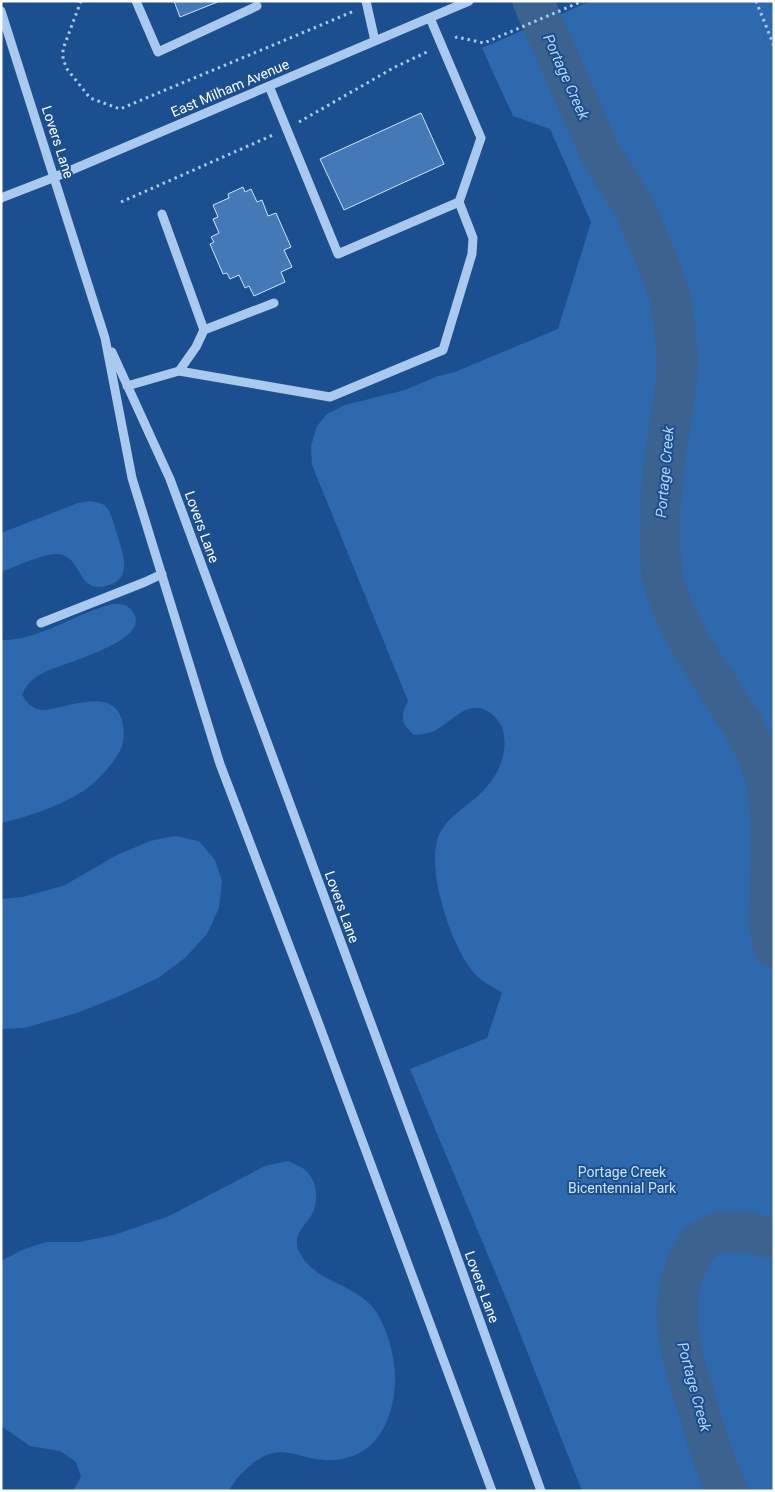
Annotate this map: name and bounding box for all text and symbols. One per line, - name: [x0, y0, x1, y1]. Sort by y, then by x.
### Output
- water label: Portage Creek: [539, 31, 593, 123]
- street label: East Milham Avenue: [169, 56, 291, 120]
- street label: Lovers Lane: [39, 104, 77, 180]
- water label: Portage Creek: [652, 425, 678, 519]
- street label: Lovers Lane: [182, 489, 222, 565]
- street label: Lovers Lane: [322, 869, 362, 945]
- park label: Portage Creek Bicentennial Park: [568, 1164, 677, 1196]
- street label: Lovers Lane: [462, 1249, 502, 1325]
- water label: Portage Creek: [673, 1340, 715, 1434]

